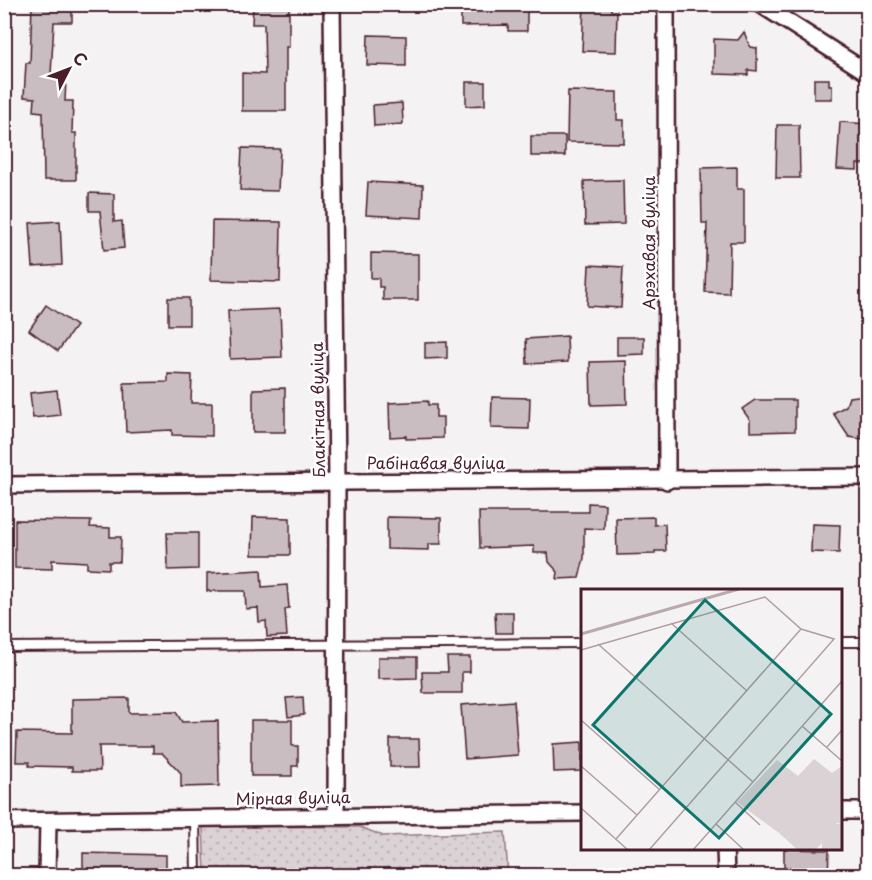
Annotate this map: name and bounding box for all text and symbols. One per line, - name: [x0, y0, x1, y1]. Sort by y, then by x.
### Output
- north arrow: [39, 39, 99, 99]
- text: С: [68, 46, 94, 71]
- street label: Арэхавая вуліца: [636, 176, 660, 310]
- street label: Блакітная вуліца: [304, 342, 330, 478]
- street label: Рабінавая вуліца: [367, 450, 505, 474]
- inset map: [581, 589, 842, 850]
- street label: Мірная вуліца: [235, 784, 351, 810]

